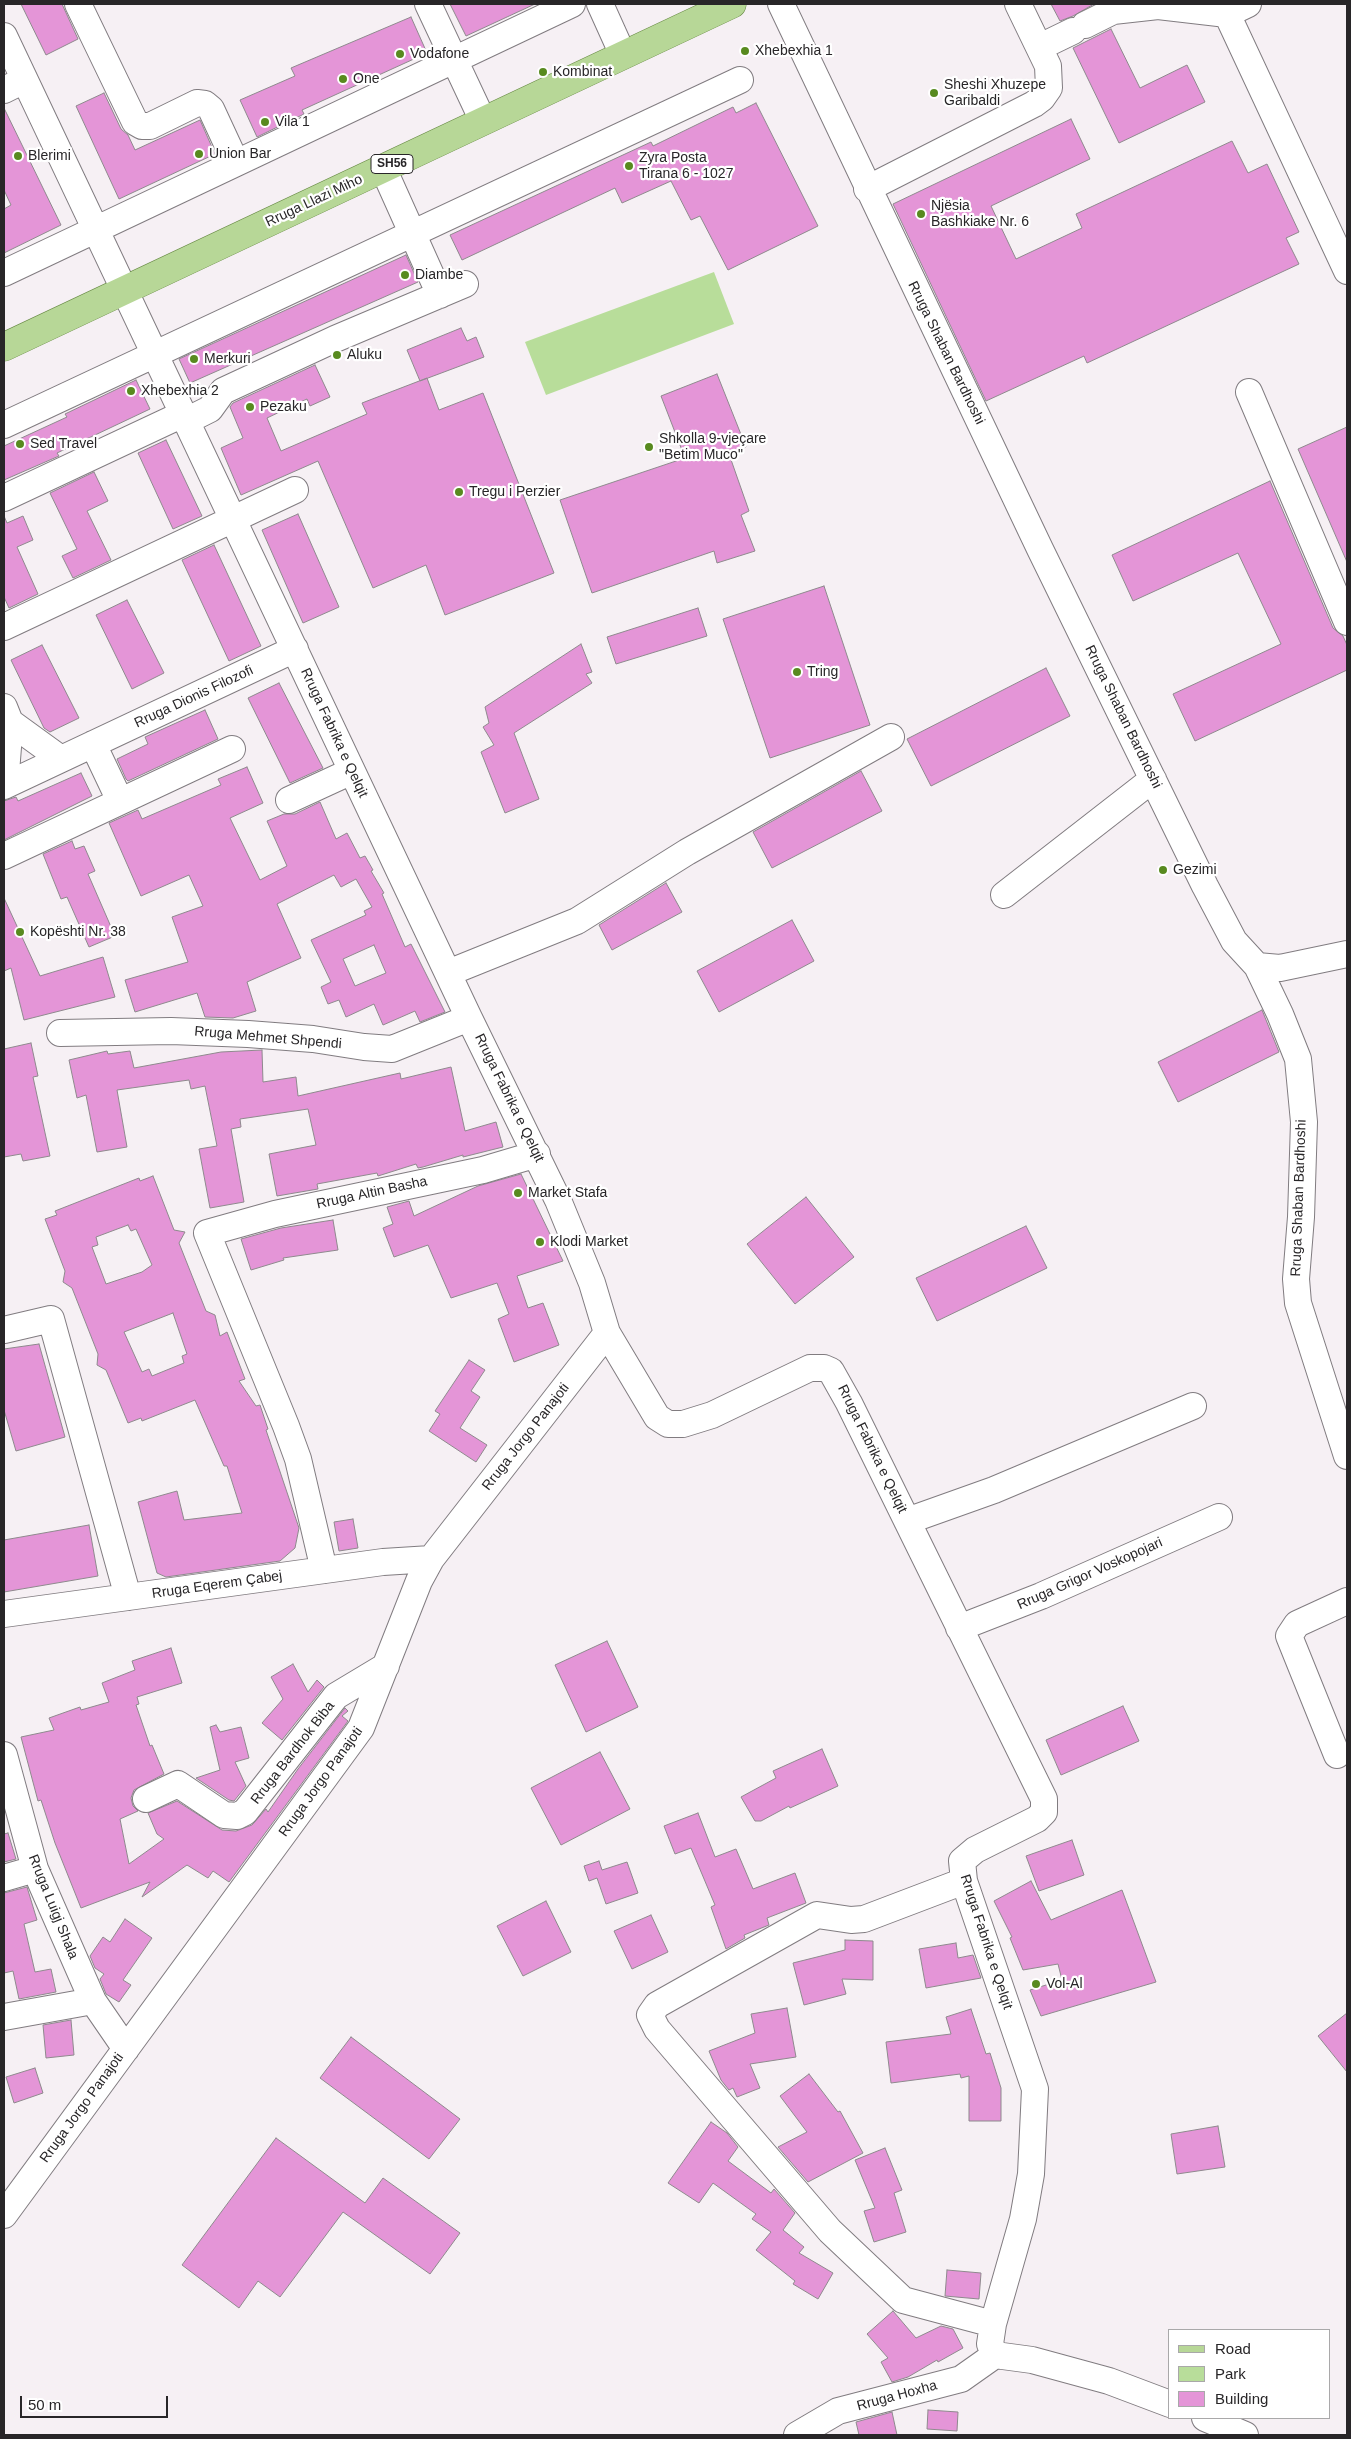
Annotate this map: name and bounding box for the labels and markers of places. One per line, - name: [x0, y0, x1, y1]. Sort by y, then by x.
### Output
- place label: Xhebexhia 1: [755, 43, 833, 59]
- marker: Xhebexhia 1: [739, 45, 751, 57]
- place label: Vodafone: [410, 46, 469, 62]
- marker: Vodafone: [394, 48, 406, 60]
- place label: Kombinat: [553, 64, 612, 80]
- marker: Kombinat: [537, 66, 549, 78]
- place label: One: [353, 71, 379, 87]
- marker: One: [337, 73, 349, 85]
- place label: Sheshi Xhuzepe Garibaldi: [944, 77, 1046, 110]
- marker: Sheshi Xhuzepe Garibaldi: [928, 87, 940, 99]
- place label: Vila 1: [275, 114, 310, 130]
- marker: Vila 1: [259, 116, 271, 128]
- place label: Union Bar: [209, 146, 271, 162]
- place label: Blerimi: [28, 148, 71, 164]
- marker: Union Bar: [193, 148, 205, 160]
- marker: Blerimi: [12, 150, 24, 162]
- place label: Zyra Posta Tirana 6 - 1027: [639, 150, 733, 182]
- marker: Zyra Posta Tirana 6 - 1027: [623, 160, 635, 172]
- place label: Njësia Bashkiake Nr. 6: [931, 198, 1029, 230]
- marker: Njësia Bashkiake Nr. 6: [915, 208, 927, 220]
- place label: Diambe: [415, 267, 463, 283]
- marker: Diambe: [399, 269, 411, 281]
- place label: Aluku: [347, 347, 382, 363]
- marker: Aluku: [331, 349, 343, 361]
- place label: Merkuri: [204, 351, 251, 367]
- marker: Merkuri: [188, 353, 200, 365]
- place label: Xhebexhia 2: [141, 383, 219, 399]
- marker: Xhebexhia 2: [125, 385, 137, 397]
- place label: Pezaku: [260, 399, 307, 415]
- marker: Pezaku: [244, 401, 256, 413]
- place label: Shkolla 9-vjeçare "Betim Muco": [659, 431, 766, 464]
- place label: Sed Travel: [30, 436, 97, 452]
- marker: Sed Travel: [14, 438, 26, 450]
- marker: Shkolla 9-vjeçare "Betim Muco": [643, 441, 655, 453]
- place label: Tregu i Perzier: [469, 484, 560, 500]
- marker: Tregu i Perzier: [453, 486, 465, 498]
- place label: Tring: [807, 664, 838, 680]
- marker: Tring: [791, 666, 803, 678]
- place label: Gezimi: [1173, 862, 1217, 878]
- marker: Gezimi: [1157, 864, 1169, 876]
- place label: Kopështi Nr. 38: [30, 924, 126, 940]
- marker: Kopështi Nr. 38: [14, 926, 26, 938]
- place label: Market Stafa: [528, 1185, 607, 1201]
- marker: Market Stafa: [512, 1187, 524, 1199]
- place label: Klodi Market: [550, 1234, 628, 1250]
- marker: Klodi Market: [534, 1236, 546, 1248]
- place label: Vol-Al: [1046, 1976, 1083, 1992]
- marker: Vol-Al: [1030, 1978, 1042, 1990]

